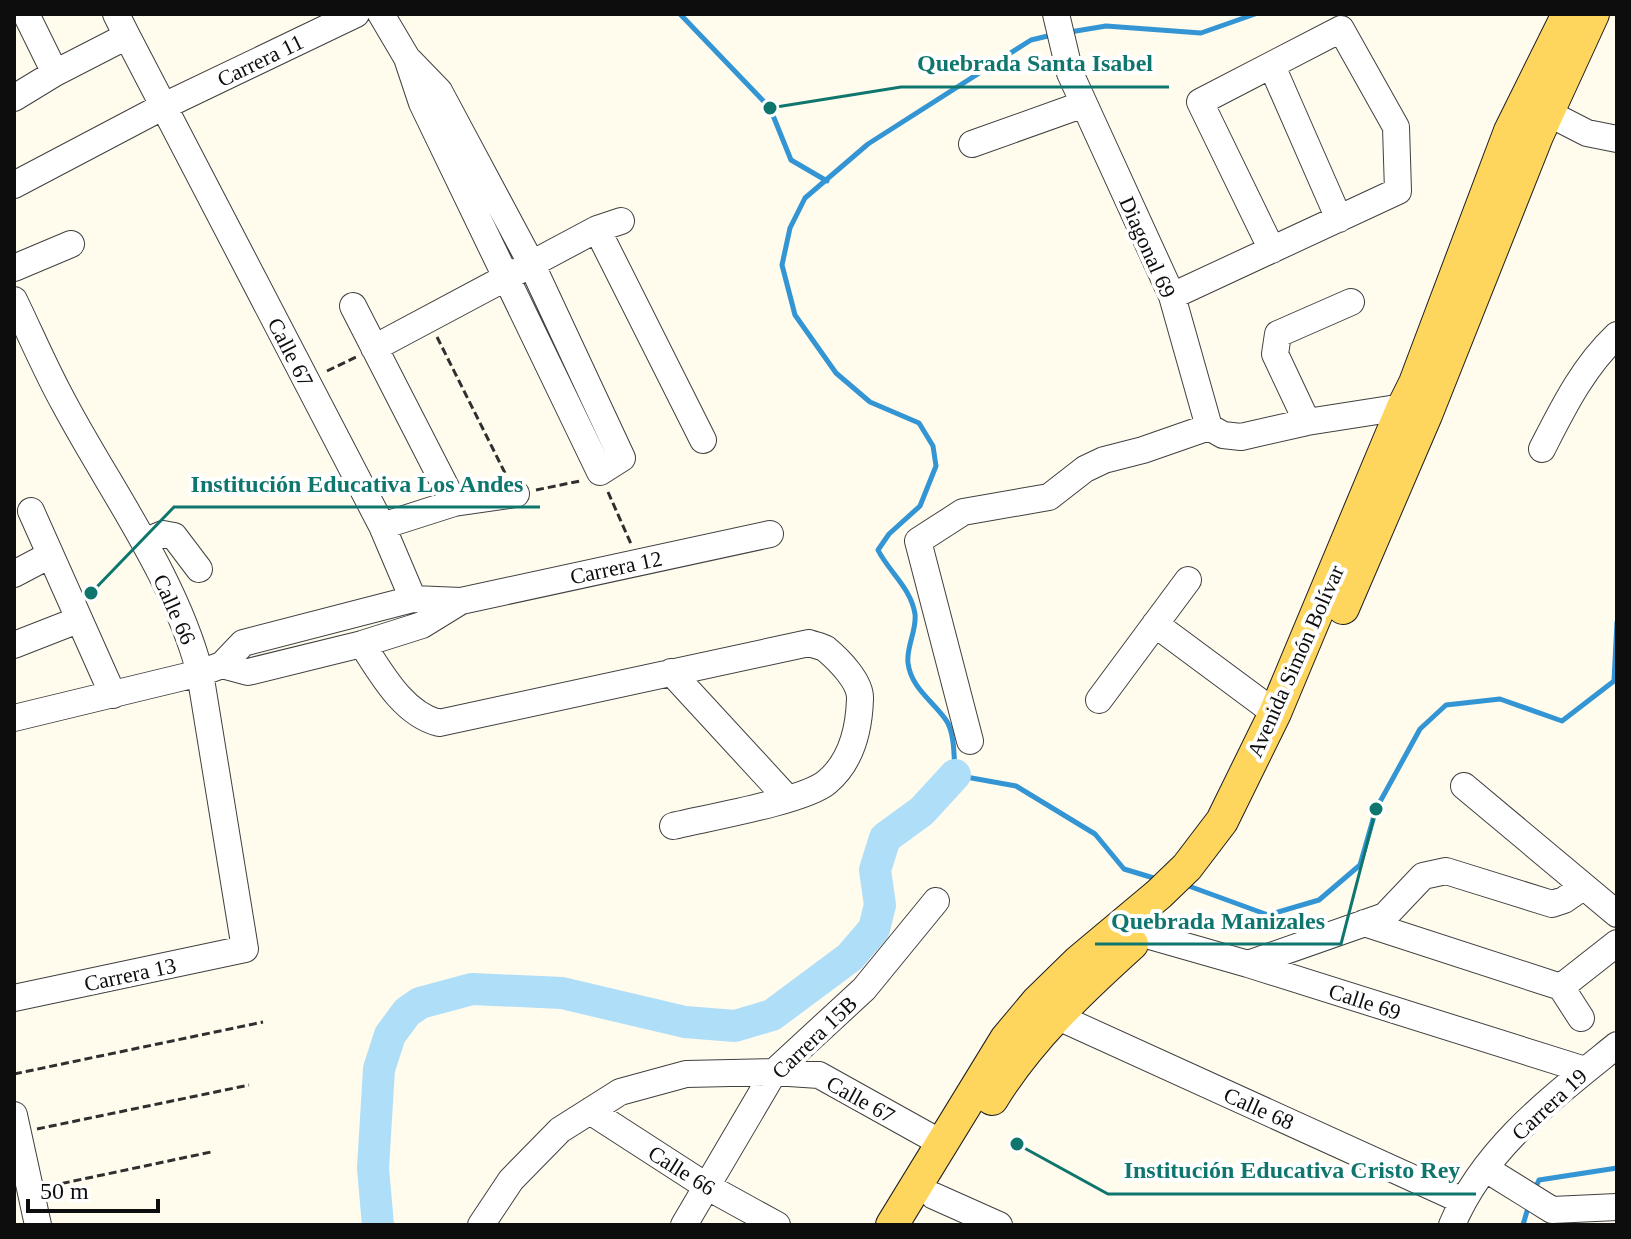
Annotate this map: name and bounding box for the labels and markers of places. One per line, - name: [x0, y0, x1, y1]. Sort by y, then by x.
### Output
- callout: Quebrada Santa Isabel: [901, 39, 1169, 87]
- callout: Institución Educativa Los Andes: [174, 459, 540, 507]
- callout: Quebrada Manizales: [1095, 896, 1341, 944]
- callout: Institución Educativa Cristo Rey: [1108, 1146, 1476, 1194]

